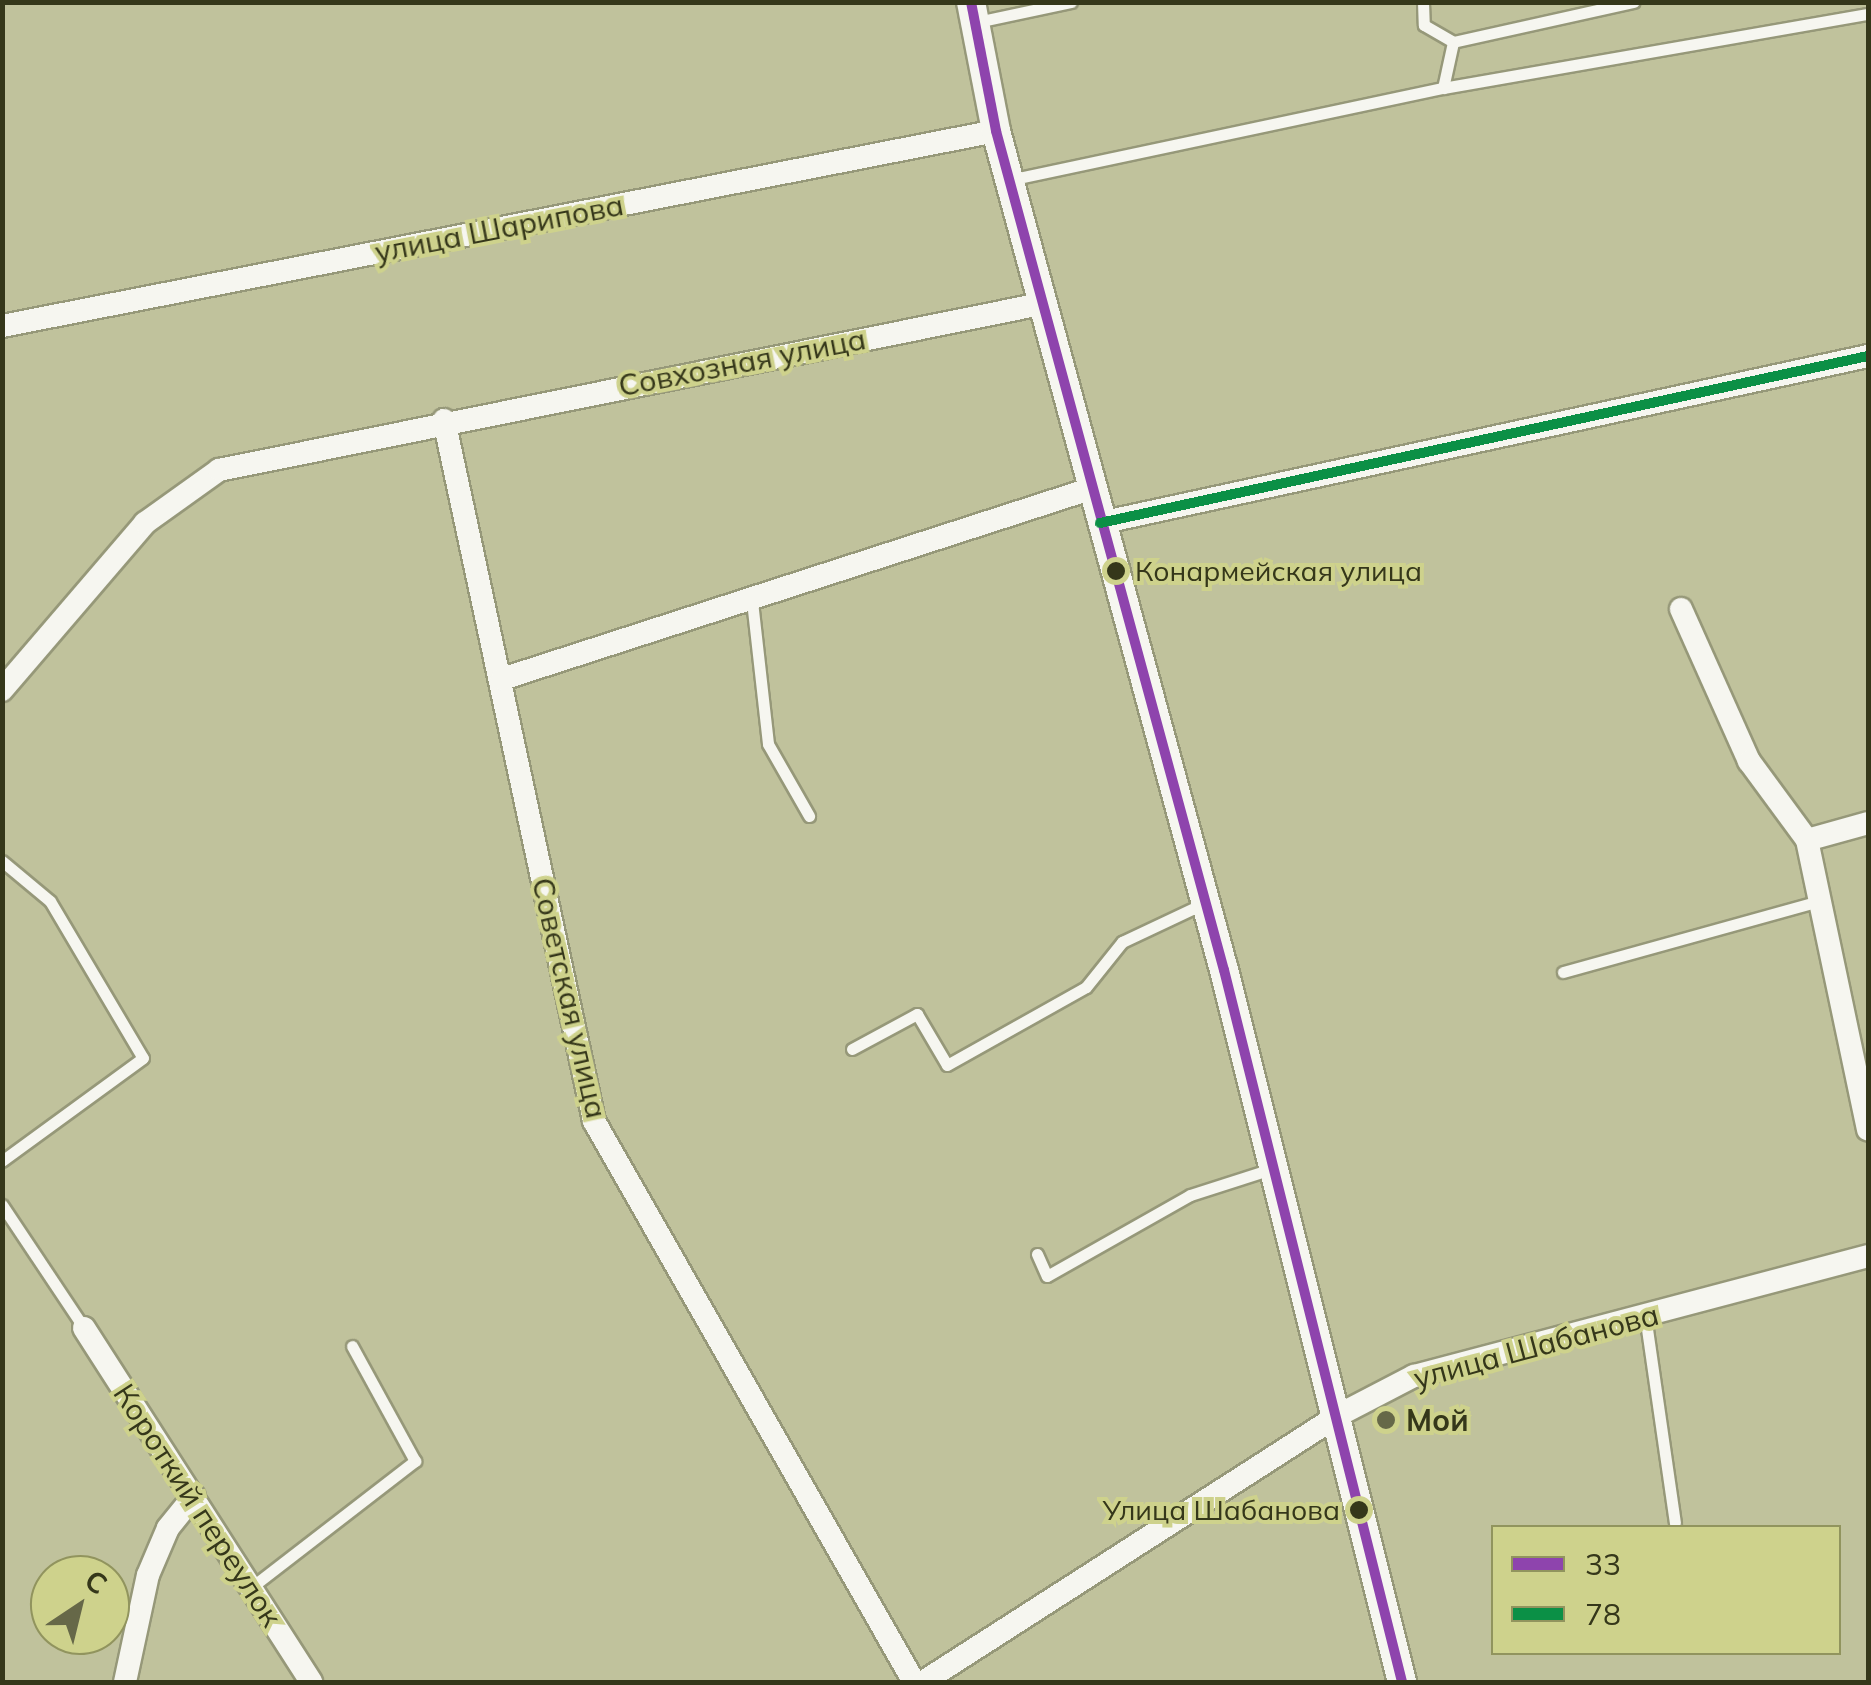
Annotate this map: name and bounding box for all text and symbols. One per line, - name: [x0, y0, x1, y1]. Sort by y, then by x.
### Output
- street label: улица Шарипова: [372, 186, 626, 270]
- street label: Совхозная улица: [615, 320, 869, 404]
- place label: Конармейская улица: [1135, 554, 1422, 588]
- marker: Конармейская улица: [1106, 561, 1126, 581]
- street label: Советская улица: [525, 874, 615, 1122]
- street label: улица Шабанова: [1410, 1296, 1662, 1396]
- street label: Короткий переулок: [106, 1377, 290, 1633]
- place label: Мой: [1406, 1402, 1469, 1438]
- marker: Мой: [1375, 1409, 1397, 1431]
- place label: Улица Шабанова: [1103, 1493, 1340, 1527]
- marker: Улица Шабанова: [1349, 1500, 1369, 1520]
- legend: [1491, 1525, 1841, 1655]
- text: 33: [1585, 1545, 1621, 1583]
- north arrow: [30, 1555, 130, 1655]
- text: С: [78, 1562, 114, 1601]
- text: 78: [1585, 1595, 1621, 1633]

